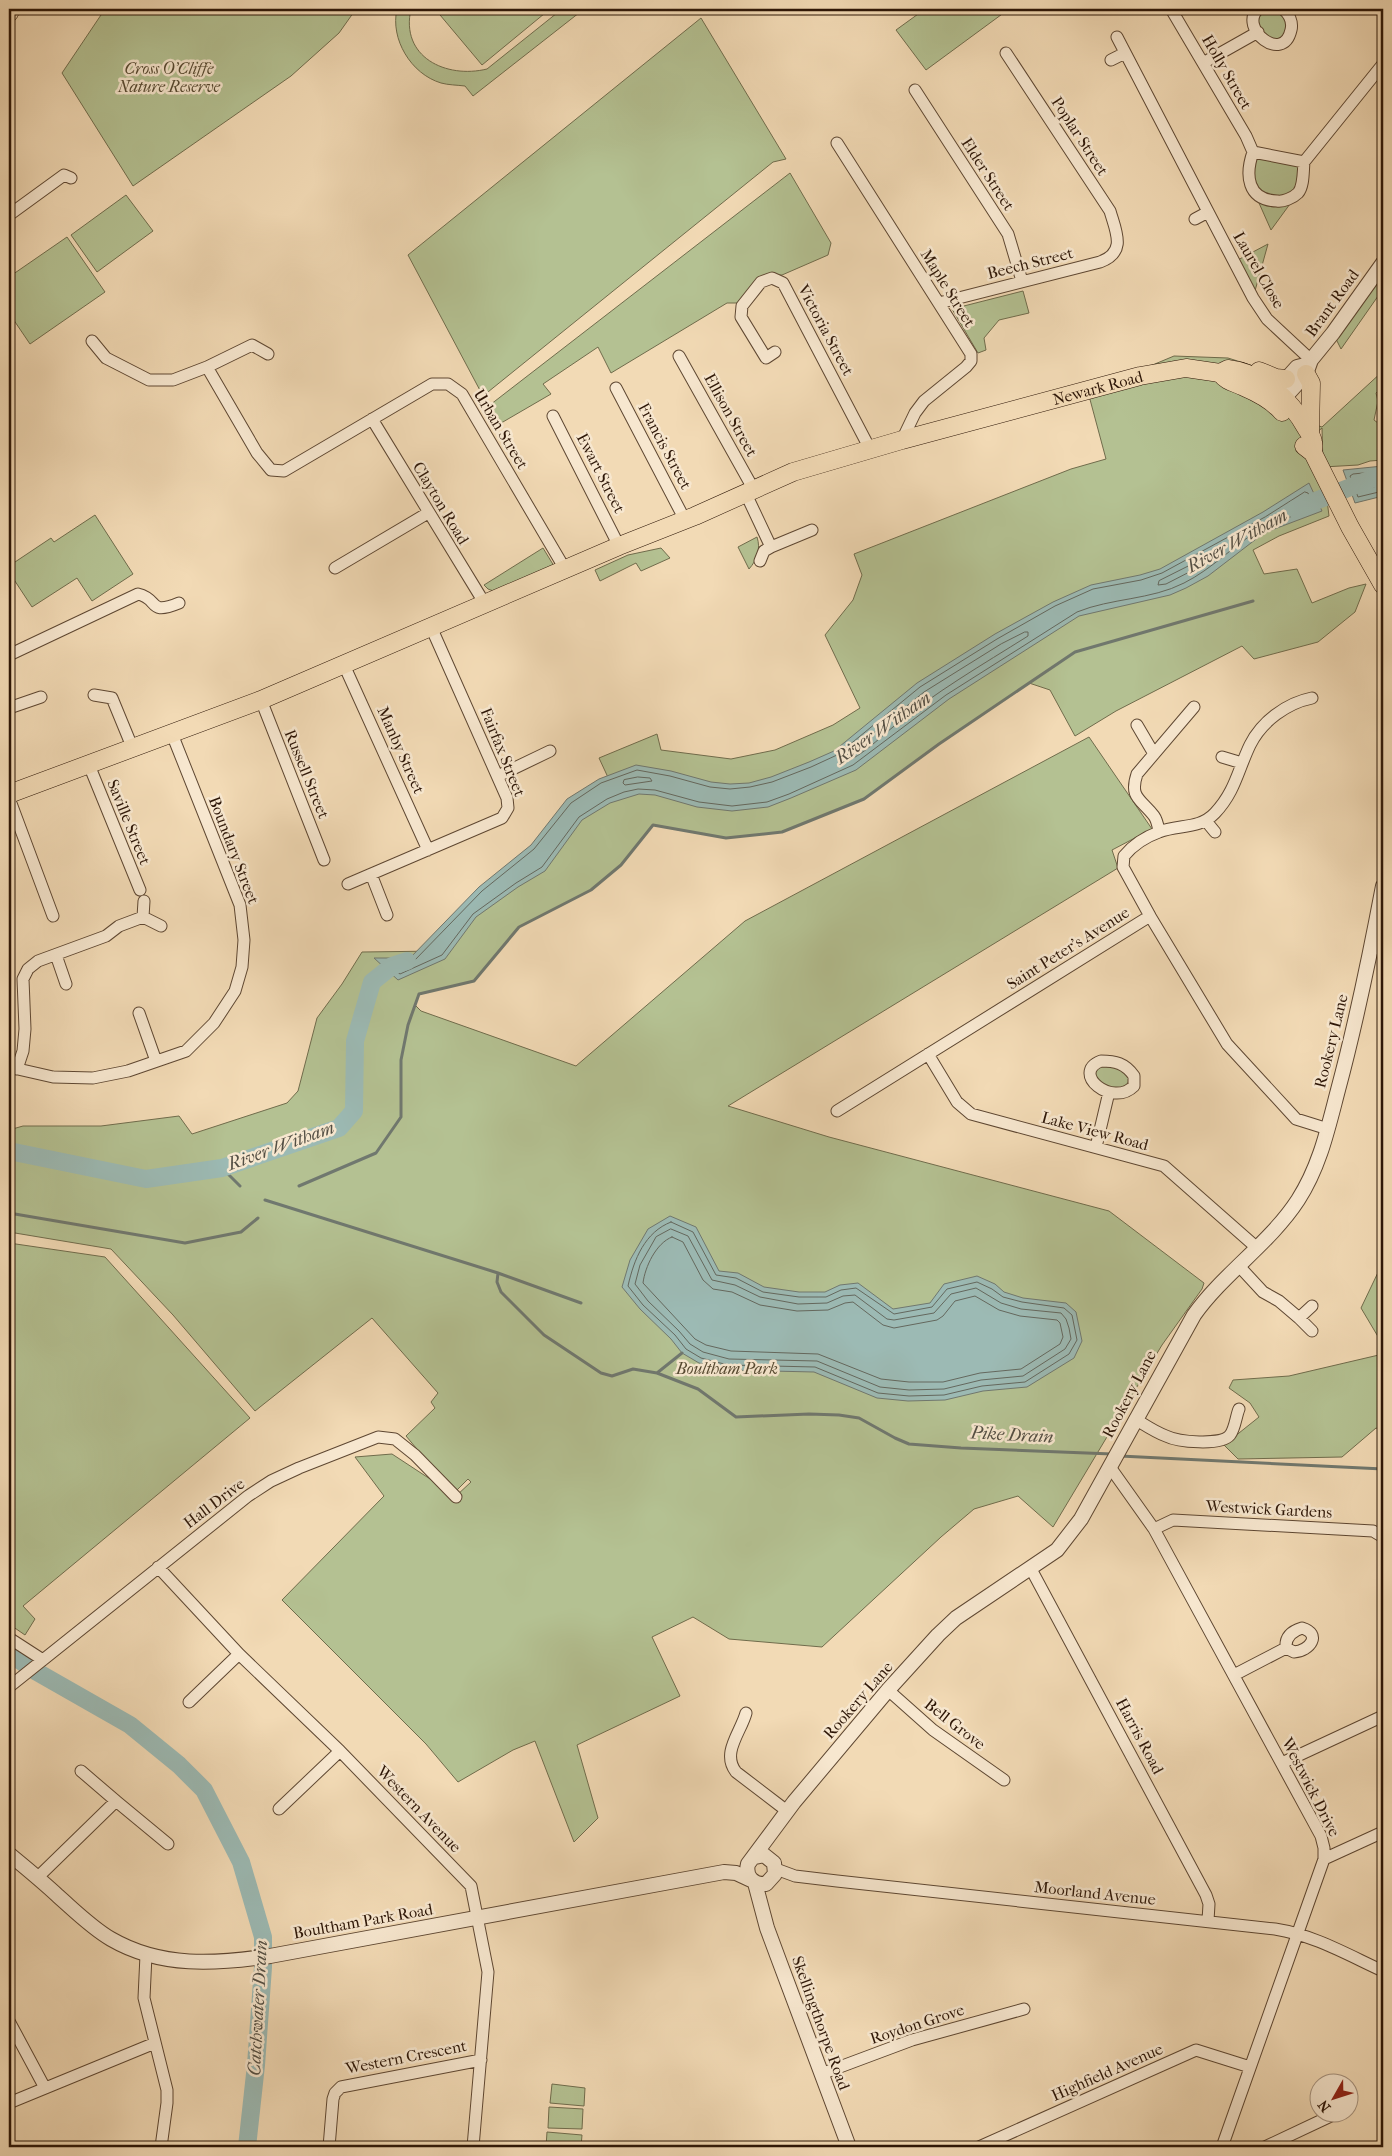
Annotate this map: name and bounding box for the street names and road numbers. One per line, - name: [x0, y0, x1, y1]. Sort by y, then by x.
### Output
- street label: Holly Street: [1198, 31, 1256, 113]
- street label: Poplar Street: [1047, 93, 1113, 179]
- street label: Elder Street: [957, 134, 1019, 214]
- street label: Laurel Close: [1229, 228, 1289, 312]
- street label: Beech Street: [985, 243, 1075, 283]
- street label: Maple Street: [917, 245, 980, 331]
- street label: Brant Road: [1301, 265, 1363, 340]
- street label: Victoria Street: [794, 280, 858, 379]
- street label: Newark Road: [1050, 366, 1145, 409]
- street label: Ellison Street: [700, 370, 762, 460]
- street label: Urban Street: [470, 386, 532, 473]
- street label: Francis Street: [634, 399, 696, 493]
- street label: Ewart Street: [573, 430, 629, 516]
- street label: Clayton Road: [409, 458, 473, 548]
- street label: Manby Street: [373, 703, 429, 797]
- street label: Fairfax Street: [477, 705, 530, 799]
- street label: Russell Street: [280, 727, 334, 822]
- street label: Saville Street: [103, 777, 155, 868]
- street label: Boundary Street: [205, 794, 263, 907]
- street label: Saint Peter's Avenue: [1003, 903, 1133, 993]
- street label: Rookery Lane: [1310, 992, 1352, 1090]
- street label: Lake View Road: [1039, 1108, 1151, 1155]
- street label: Rookery Lane: [1098, 1347, 1160, 1441]
- street label: Hall Drive: [180, 1474, 248, 1532]
- street label: Westwick Gardens: [1204, 1496, 1333, 1522]
- street label: Rookery Lane: [819, 1657, 897, 1743]
- street label: Bell Grove: [921, 1694, 989, 1754]
- street label: Harris Road: [1112, 1695, 1168, 1778]
- street label: Westwick Drive: [1277, 1733, 1344, 1840]
- street label: Western Avenue: [372, 1761, 465, 1856]
- street label: Moorland Avenue: [1033, 1877, 1157, 1909]
- street label: Boultham Park Road: [292, 1899, 435, 1943]
- street label: Skellingthorpe Road: [788, 1953, 854, 2093]
- street label: Roydon Grove: [868, 2000, 967, 2048]
- street label: Western Crescent: [343, 2036, 468, 2078]
- street label: Highfield Avenue: [1048, 2039, 1166, 2105]

